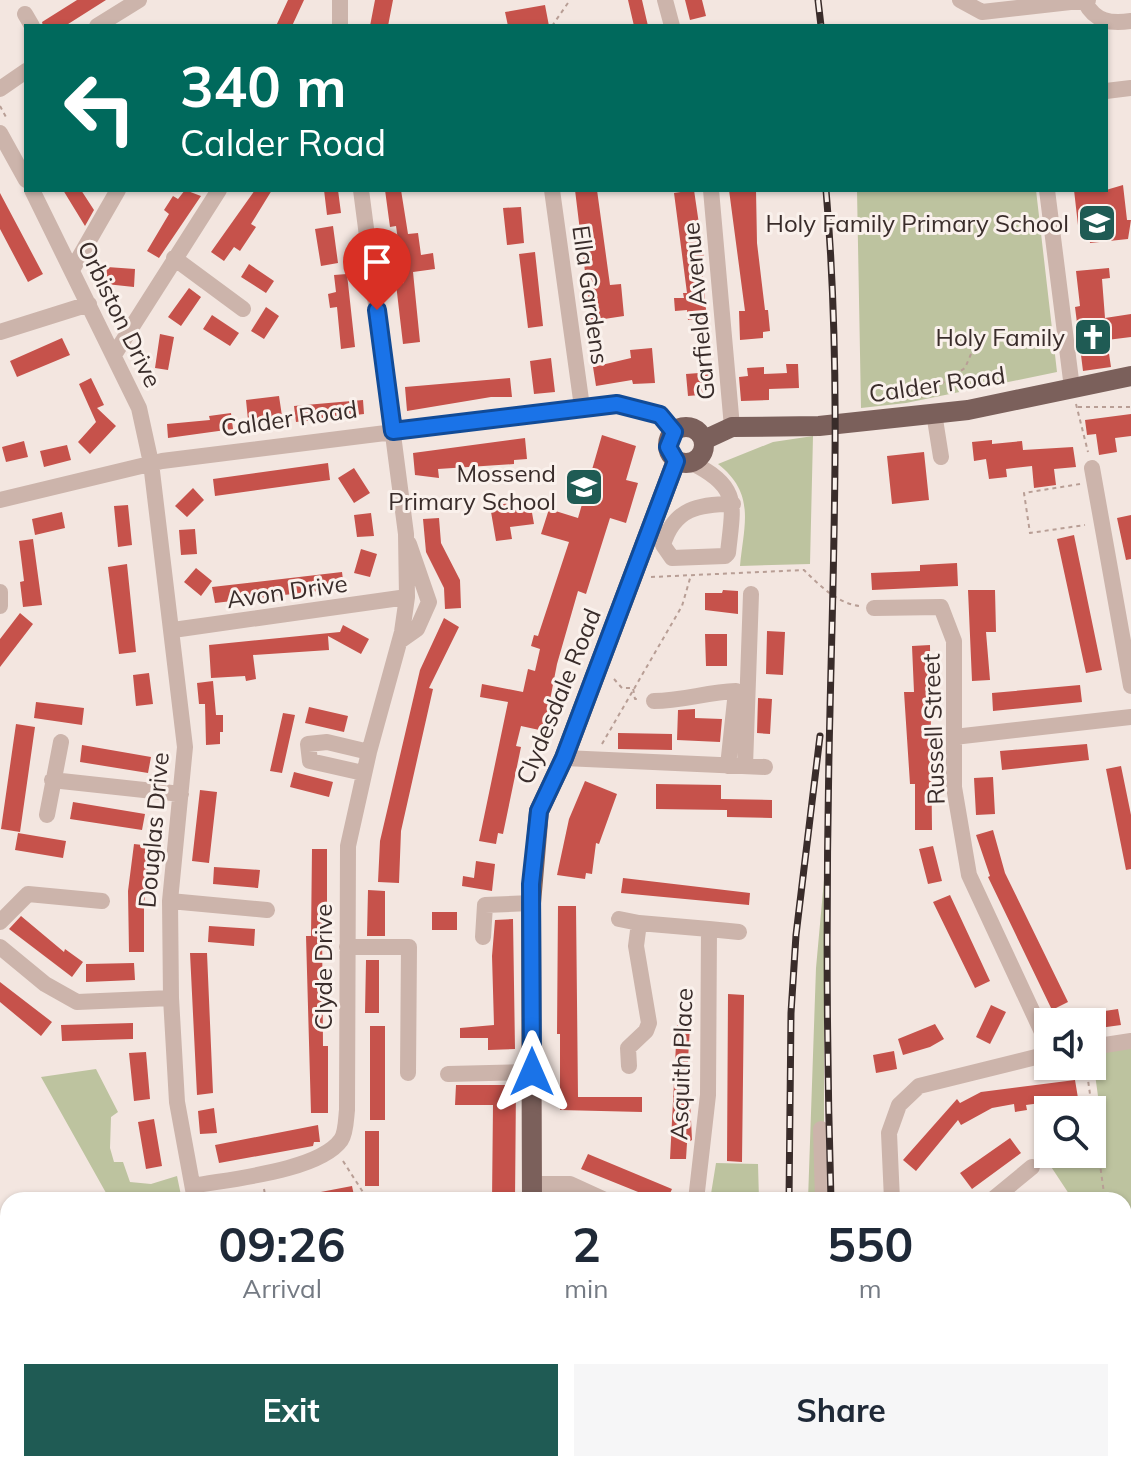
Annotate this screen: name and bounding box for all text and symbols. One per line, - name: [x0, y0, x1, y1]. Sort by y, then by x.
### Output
- text: 340 m: [180, 51, 347, 121]
- icon: left: [48, 56, 152, 160]
- text: Calder Road: [180, 120, 386, 165]
- school or university icon: Holy Family Primary School: [1076, 202, 1118, 244]
- place label: Holy Family Primary School: [766, 208, 1069, 238]
- street label: Garfield Avenue: [675, 221, 721, 401]
- street label: Ella Gardens: [566, 224, 616, 366]
- pin: [343, 228, 411, 310]
- street label: Orbiston Drive: [72, 236, 168, 392]
- icon: arrive: [355, 240, 399, 284]
- church icon: Holy Family: [1072, 316, 1114, 358]
- place label: Holy Family: [936, 322, 1065, 352]
- street label: Calder Road: [867, 360, 1007, 408]
- street label: Calder Road: [219, 394, 359, 442]
- place label: Mossend Primary School: [388, 458, 556, 516]
- school or university icon: Mossend Primary School: [563, 466, 605, 508]
- street label: Avon Drive: [225, 568, 349, 614]
- street label: Clydesdale Road: [509, 604, 607, 788]
- street label: Russell Street: [915, 653, 951, 805]
- street label: Douglas Drive: [131, 751, 175, 909]
- street label: Clyde Drive: [308, 904, 338, 1030]
- street label: Asquith Place: [663, 987, 699, 1141]
- map controls: [1034, 1008, 1106, 1168]
- button: sound: [1034, 1008, 1106, 1080]
- position arrow: [490, 1030, 574, 1114]
- button: search: [1034, 1096, 1106, 1168]
- text: 09:26: [219, 1214, 346, 1274]
- text: 2: [572, 1214, 601, 1274]
- text: 550: [827, 1214, 913, 1274]
- text: Arrival: [242, 1272, 322, 1305]
- text: min: [564, 1272, 608, 1305]
- text: m: [859, 1272, 882, 1305]
- button: Exit: [24, 1364, 558, 1456]
- button: Share: [574, 1364, 1108, 1456]

